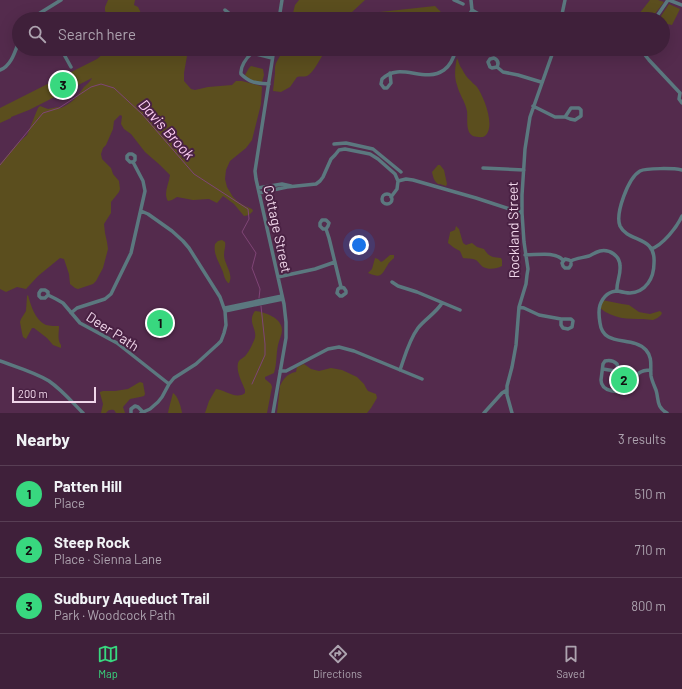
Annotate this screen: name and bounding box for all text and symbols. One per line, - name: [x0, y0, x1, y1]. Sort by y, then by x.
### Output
- search box: [12, 12, 670, 56]
- icon: search: [26, 23, 48, 45]
- text: Search here: [58, 25, 136, 43]
- pin: 3: [50, 70, 76, 100]
- water label: Davis Brook: [135, 95, 199, 163]
- street label: Rockland Street: [504, 181, 522, 279]
- street label: Cottage Street: [260, 184, 296, 274]
- your location: [349, 235, 369, 255]
- street label: Deer Path: [83, 308, 143, 354]
- pin: 1: [147, 308, 173, 338]
- pin: 2: [611, 365, 637, 395]
- scale bar: [12, 385, 96, 404]
- text: 200 m: [18, 387, 48, 400]
- text: Nearby: [16, 429, 70, 449]
- text: 3 results: [618, 431, 666, 447]
- text: Patten Hill: [54, 477, 122, 495]
- text: 1: [27, 486, 31, 502]
- text: 510 m: [634, 486, 666, 502]
- text: Place: [54, 495, 85, 511]
- text: Steep Rock: [54, 533, 130, 551]
- text: 2: [25, 542, 33, 558]
- text: 710 m: [635, 542, 666, 558]
- text: Place · Sienna Lane: [54, 551, 162, 567]
- text: Sudbury Aqueduct Trail: [54, 589, 210, 607]
- text: 3: [25, 598, 33, 614]
- text: 800 m: [631, 598, 666, 614]
- text: Park · Woodcock Path: [54, 607, 175, 623]
- tab: Map: [97, 643, 119, 680]
- tab: Directions: [313, 643, 362, 680]
- tab: Saved: [556, 643, 585, 680]

